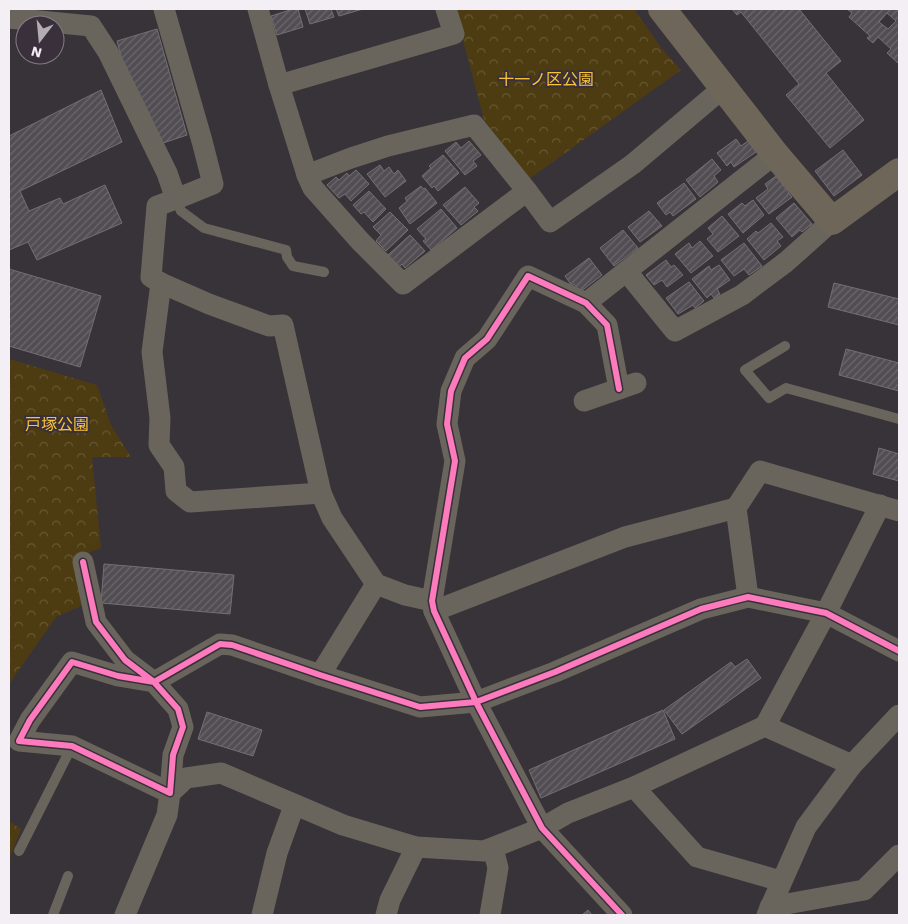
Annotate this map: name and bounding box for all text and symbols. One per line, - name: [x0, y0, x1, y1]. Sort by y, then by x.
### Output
- north arrow: [15, 15, 65, 65]
- text: N: [29, 43, 44, 62]
- park label: 十一ノ区公園: [498, 70, 594, 89]
- park label: 戸塚公園: [25, 415, 89, 434]

